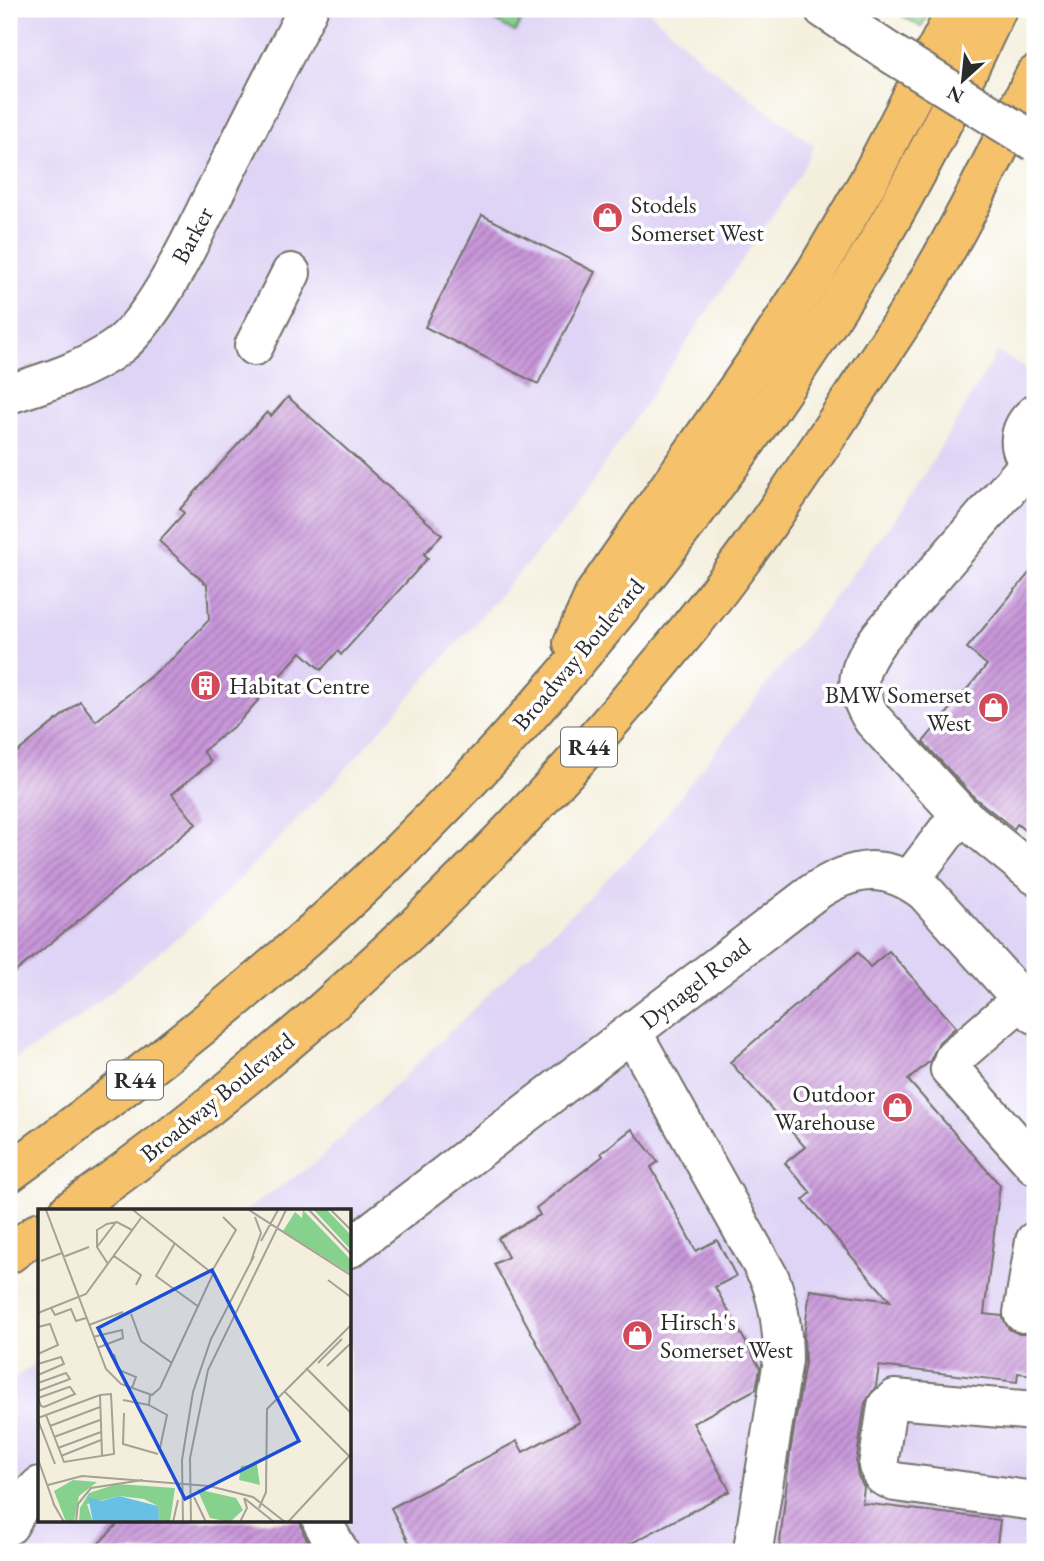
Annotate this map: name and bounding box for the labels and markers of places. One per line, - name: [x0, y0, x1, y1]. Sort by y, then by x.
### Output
- place label: Stodels Somerset West: [631, 189, 764, 248]
- shop icon: Stodels Somerset West: [591, 201, 625, 235]
- building icon: Habitat Centre: [189, 668, 223, 702]
- place label: Habitat Centre: [229, 670, 370, 701]
- place label: BMW Somerset West: [825, 679, 971, 738]
- shop icon: BMW Somerset West: [977, 691, 1011, 725]
- place label: Outdoor Warehouse: [774, 1078, 875, 1137]
- shop icon: Outdoor Warehouse: [881, 1090, 915, 1124]
- place label: Hirsch's Somerset West: [660, 1306, 793, 1365]
- shop icon: Hirsch's Somerset West: [620, 1318, 654, 1352]

